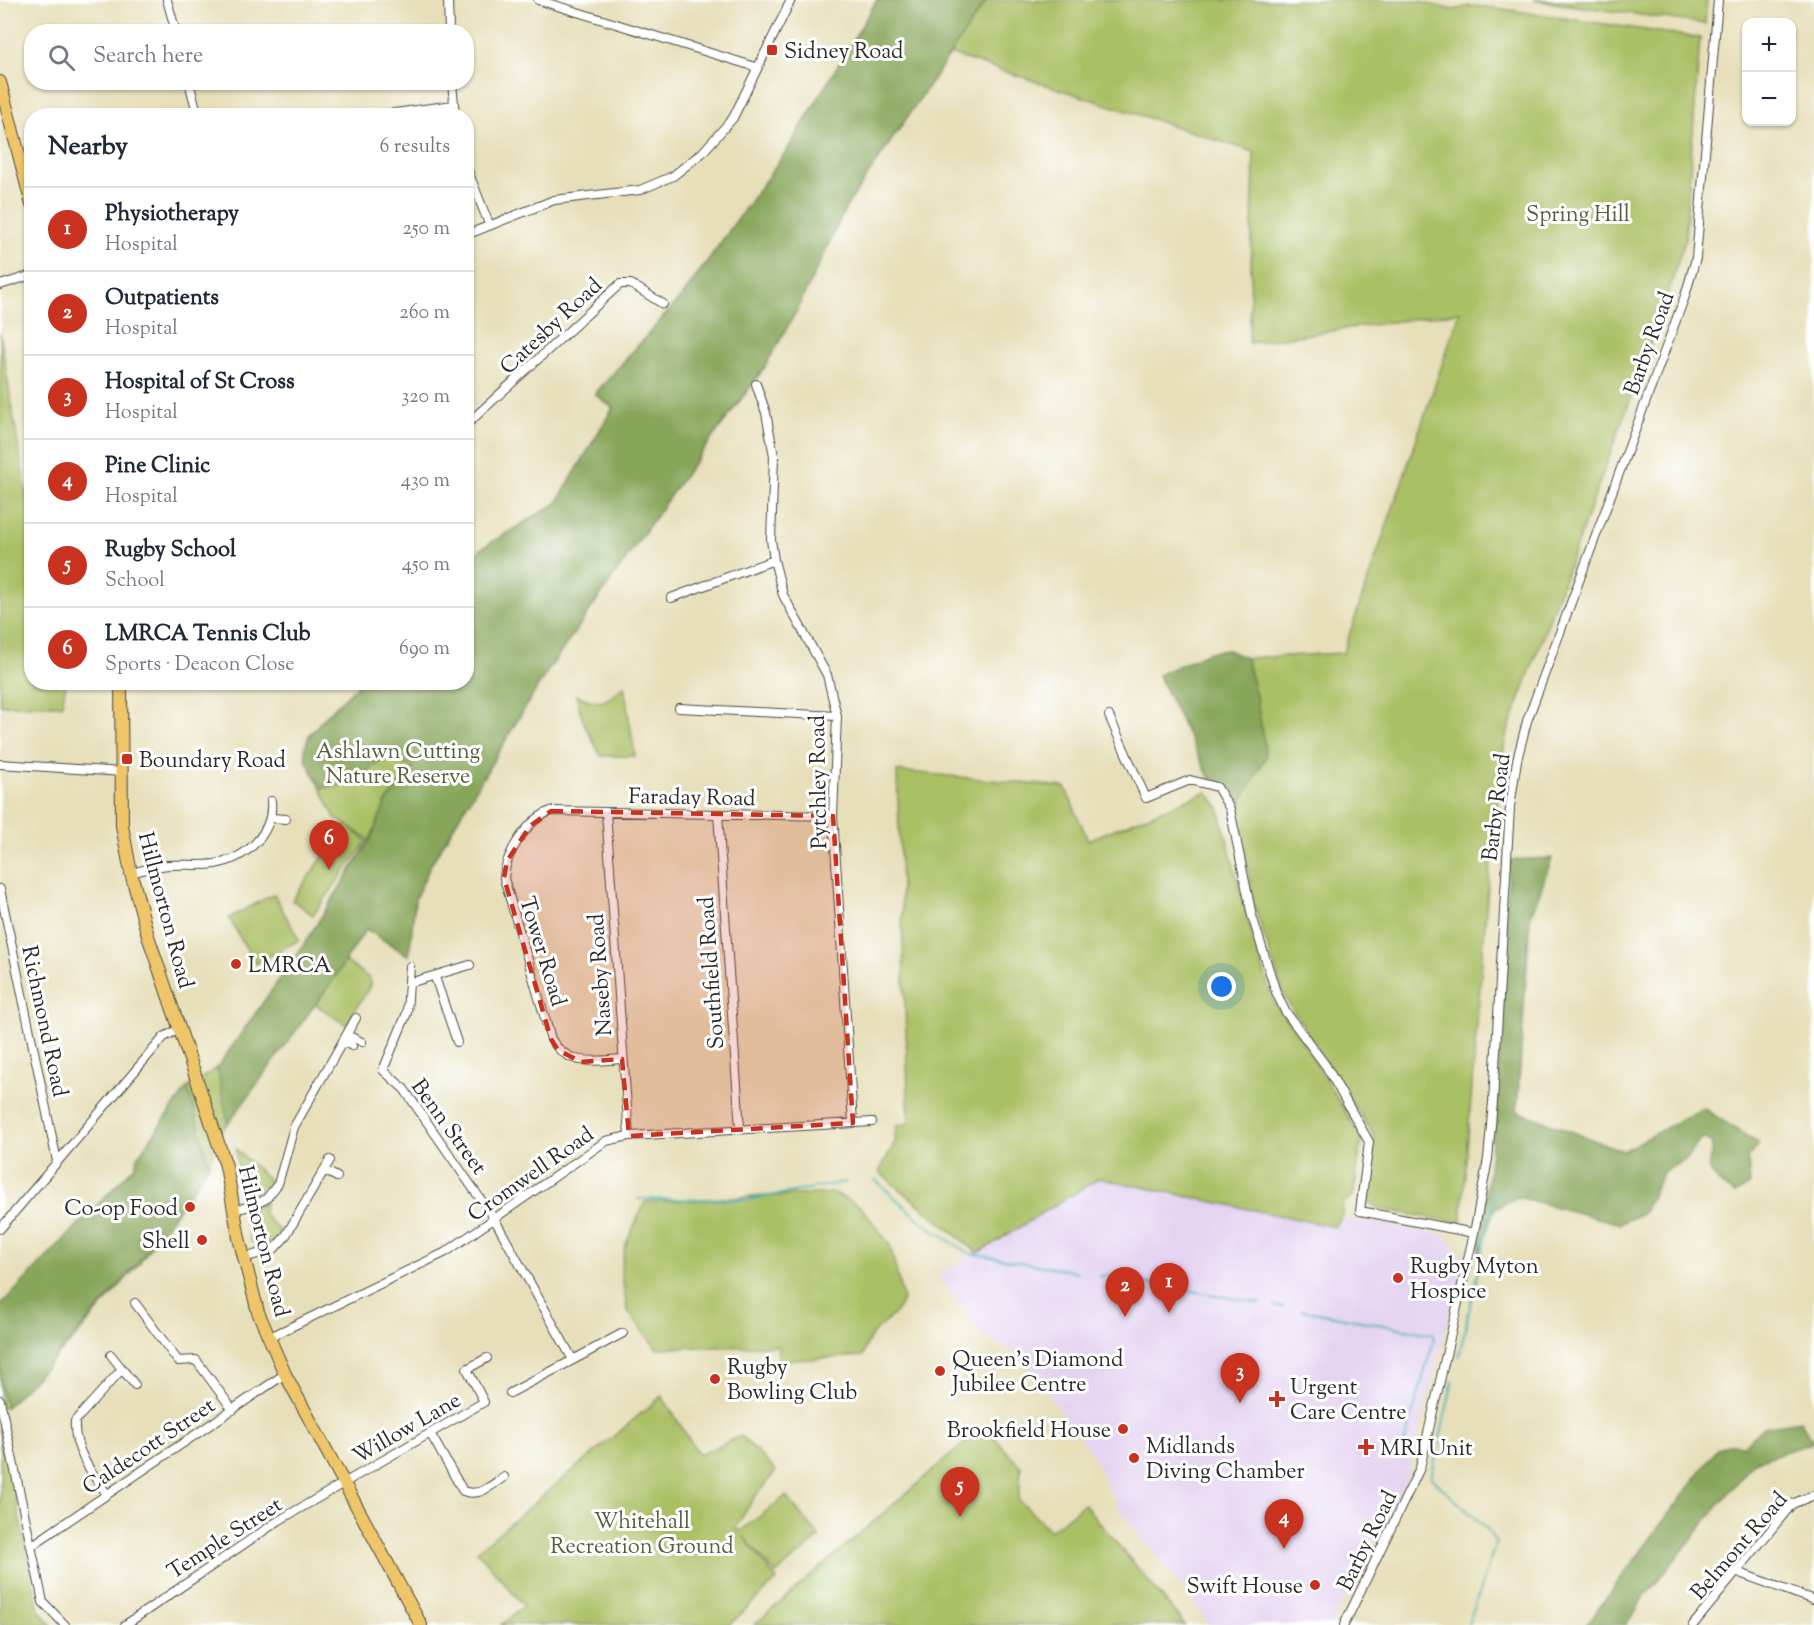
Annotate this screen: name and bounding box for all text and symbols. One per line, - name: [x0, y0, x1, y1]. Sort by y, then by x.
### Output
- map controls: [1742, 18, 1796, 126]
- button: +: [1742, 18, 1796, 72]
- search box: [24, 24, 474, 90]
- place label: Sidney Road: [784, 37, 903, 69]
- icon: search: [45, 41, 78, 74]
- text: Search here: [93, 41, 203, 73]
- marker: Sidney Road: [765, 43, 779, 57]
- button: −: [1742, 72, 1796, 126]
- text: Nearby: [48, 129, 128, 166]
- text: 6 results: [380, 133, 450, 162]
- text: Physiotherapy: [105, 199, 239, 231]
- park label: Spring Hill: [1526, 200, 1630, 232]
- text: 1: [64, 215, 71, 244]
- text: 250 m: [402, 215, 450, 244]
- text: Hospital: [105, 231, 178, 260]
- street label: Catesby Road: [494, 271, 611, 383]
- text: Outpatients: [105, 283, 219, 315]
- street label: Barby Road: [1617, 288, 1684, 400]
- text: 2: [63, 299, 72, 328]
- text: 260 m: [399, 299, 450, 328]
- text: Hospital: [105, 315, 178, 344]
- text: Hospital of St Cross: [105, 367, 295, 399]
- text: 3: [63, 383, 72, 412]
- text: 320 m: [401, 383, 450, 412]
- text: Hospital: [105, 399, 178, 428]
- text: Pine Clinic: [105, 451, 210, 483]
- text: 4: [62, 467, 73, 496]
- text: 430 m: [401, 467, 450, 496]
- text: Hospital: [105, 483, 178, 512]
- text: Rugby School: [105, 535, 236, 567]
- text: 5: [64, 551, 71, 580]
- text: 450 m: [402, 551, 450, 580]
- text: School: [105, 567, 165, 596]
- text: LMRCA Tennis Club: [105, 619, 311, 651]
- text: 6: [63, 635, 72, 664]
- text: 690 m: [399, 635, 450, 664]
- text: Sports · Deacon Close: [105, 651, 295, 680]
- street label: Pytchley Road: [803, 715, 837, 849]
- park label: Ashlawn Cutting Nature Reserve: [316, 737, 480, 794]
- place label: Boundary Road: [139, 746, 286, 778]
- marker: Boundary Road: [120, 752, 134, 766]
- street label: Barby Road: [1476, 752, 1520, 863]
- street label: Faraday Road: [628, 782, 756, 816]
- pin: 6: [310, 820, 348, 870]
- street label: Hillmorton Road: [128, 829, 200, 993]
- street label: Tower Road: [509, 893, 573, 1011]
- street label: Southfield Road: [692, 895, 734, 1050]
- street label: Naseby Road: [582, 912, 622, 1037]
- street label: Richmond Road: [11, 943, 75, 1100]
- place label: LMRCA: [248, 951, 331, 983]
- marker: LMRCA: [229, 957, 243, 971]
- your location: [1207, 972, 1236, 1001]
- street label: Benn Street: [402, 1073, 494, 1183]
- street label: Cromwell Road: [462, 1120, 601, 1231]
- street label: Hilmorton Road: [228, 1163, 296, 1321]
- place label: Co-op Food: [64, 1194, 178, 1226]
- marker: Co-op Food: [183, 1200, 197, 1214]
- place label: Shell: [142, 1227, 190, 1259]
- marker: Shell: [195, 1233, 209, 1247]
- place label: Rugby Myton Hospice: [1410, 1252, 1539, 1309]
- pin: 1: [1150, 1264, 1188, 1313]
- pin: 2: [1106, 1268, 1144, 1317]
- marker: Rugby Myton Hospice: [1391, 1271, 1405, 1285]
- place label: Queen's Diamond Jubilee Centre: [951, 1345, 1124, 1402]
- place label: Rugby Bowling Club: [727, 1353, 857, 1410]
- pin: 3: [1220, 1354, 1260, 1403]
- marker: Queen's Diamond Jubilee Centre: [933, 1364, 947, 1378]
- marker: Rugby Bowling Club: [708, 1372, 722, 1386]
- place label: Urgent Care Centre: [1290, 1373, 1407, 1430]
- street label: Willow Lane: [347, 1386, 468, 1474]
- marker: Urgent Care Centre: [1268, 1390, 1286, 1408]
- street label: Caldecott Street: [77, 1391, 223, 1504]
- place label: Brookfield House: [947, 1416, 1111, 1448]
- marker: Brookfield House: [1116, 1422, 1130, 1436]
- place label: Midlands Diving Chamber: [1146, 1432, 1305, 1489]
- place label: MRI Unit: [1380, 1434, 1473, 1466]
- marker: MRI Unit: [1357, 1438, 1375, 1456]
- marker: Midlands Diving Chamber: [1127, 1451, 1141, 1465]
- pin: 5: [940, 1468, 980, 1517]
- street label: Barby Road: [1331, 1486, 1407, 1597]
- street label: Belmont Road: [1684, 1486, 1796, 1608]
- street label: Temple Street: [162, 1490, 290, 1589]
- pin: 4: [1264, 1500, 1304, 1549]
- park label: Whitehall Recreation Ground: [550, 1507, 734, 1564]
- place label: Swift House: [1186, 1572, 1303, 1604]
- marker: Swift House: [1308, 1578, 1322, 1592]

